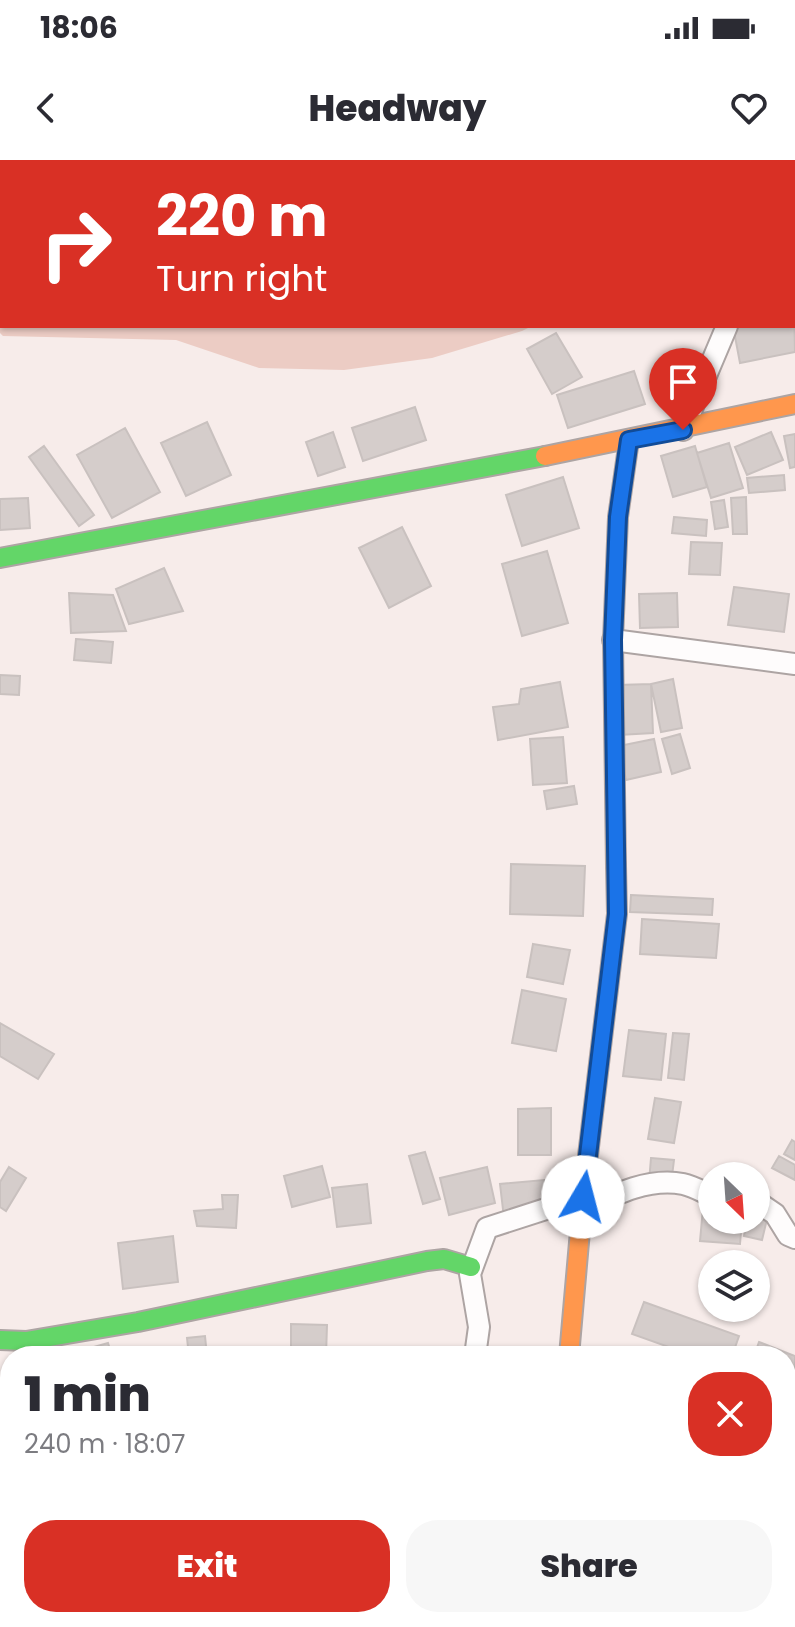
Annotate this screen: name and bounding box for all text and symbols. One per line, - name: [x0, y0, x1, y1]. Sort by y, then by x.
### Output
- text: 18:06: [40, 6, 118, 49]
- text: Headway: [309, 83, 486, 134]
- icon: back: [24, 86, 68, 130]
- icon: heart: [727, 86, 771, 130]
- text: 220 m: [156, 177, 328, 256]
- icon: right: [24, 192, 128, 296]
- text: Turn right: [156, 253, 327, 304]
- pin: [649, 348, 717, 430]
- icon: arrive: [661, 360, 705, 404]
- position arrow: [541, 1155, 625, 1239]
- north arrow: [698, 1162, 770, 1234]
- map controls: [698, 1162, 770, 1322]
- button: layers: [698, 1250, 770, 1322]
- text: 1 min: [24, 1361, 151, 1428]
- button: close: [688, 1372, 772, 1456]
- text: 240 m · 18:07: [24, 1426, 186, 1462]
- button: Exit: [24, 1520, 390, 1612]
- button: Share: [406, 1520, 772, 1612]

